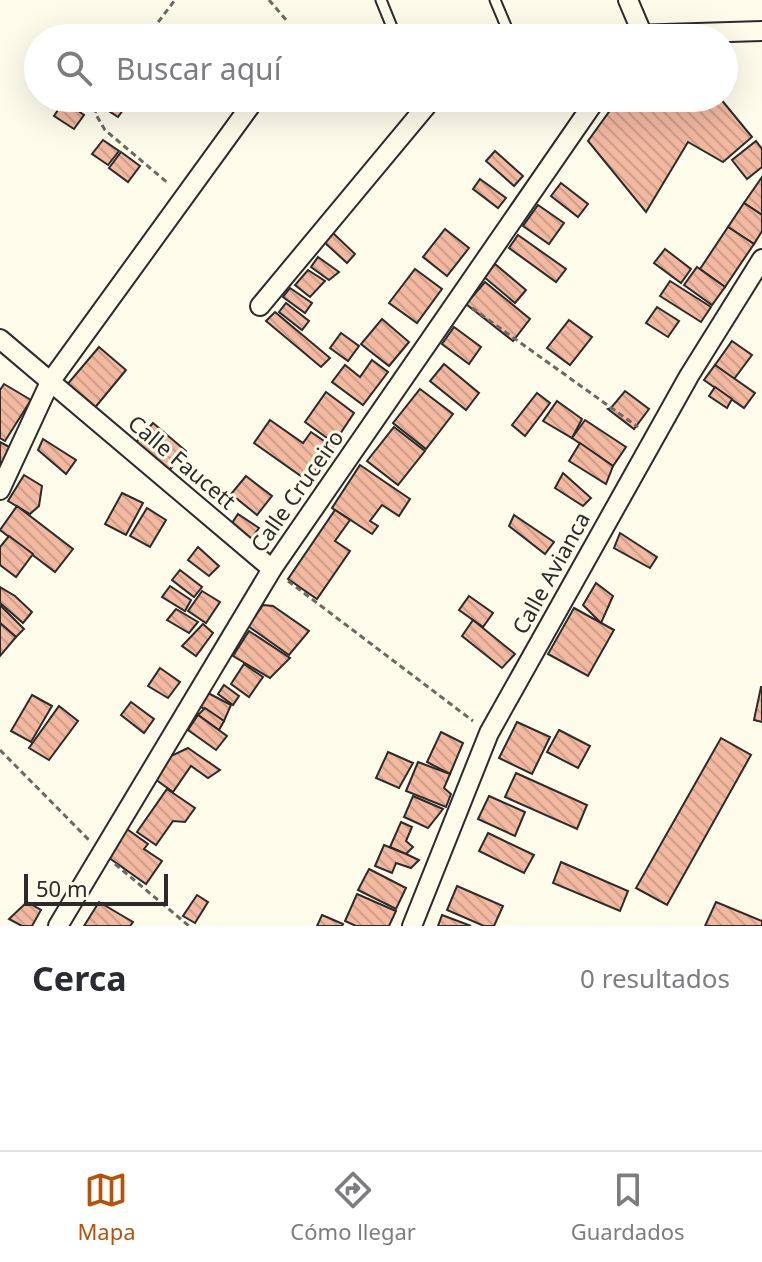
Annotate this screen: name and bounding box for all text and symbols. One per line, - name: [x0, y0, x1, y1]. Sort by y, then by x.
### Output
- search box: [24, 24, 738, 112]
- icon: search: [52, 46, 96, 90]
- text: Buscar aquí: [116, 48, 281, 89]
- street label: Calle Faucett: [122, 407, 243, 515]
- street label: Calle Cruceiro: [243, 423, 349, 558]
- street label: Calle Avianca: [504, 506, 596, 639]
- scale bar: [24, 870, 168, 906]
- text: 50 m: [36, 873, 87, 903]
- text: Cerca: [32, 955, 127, 1001]
- text: 0 resultados: [580, 960, 730, 996]
- tab: Mapa: [77, 1168, 136, 1246]
- tab: Cómo llegar: [290, 1168, 416, 1246]
- tab: Guardados: [571, 1168, 685, 1246]

